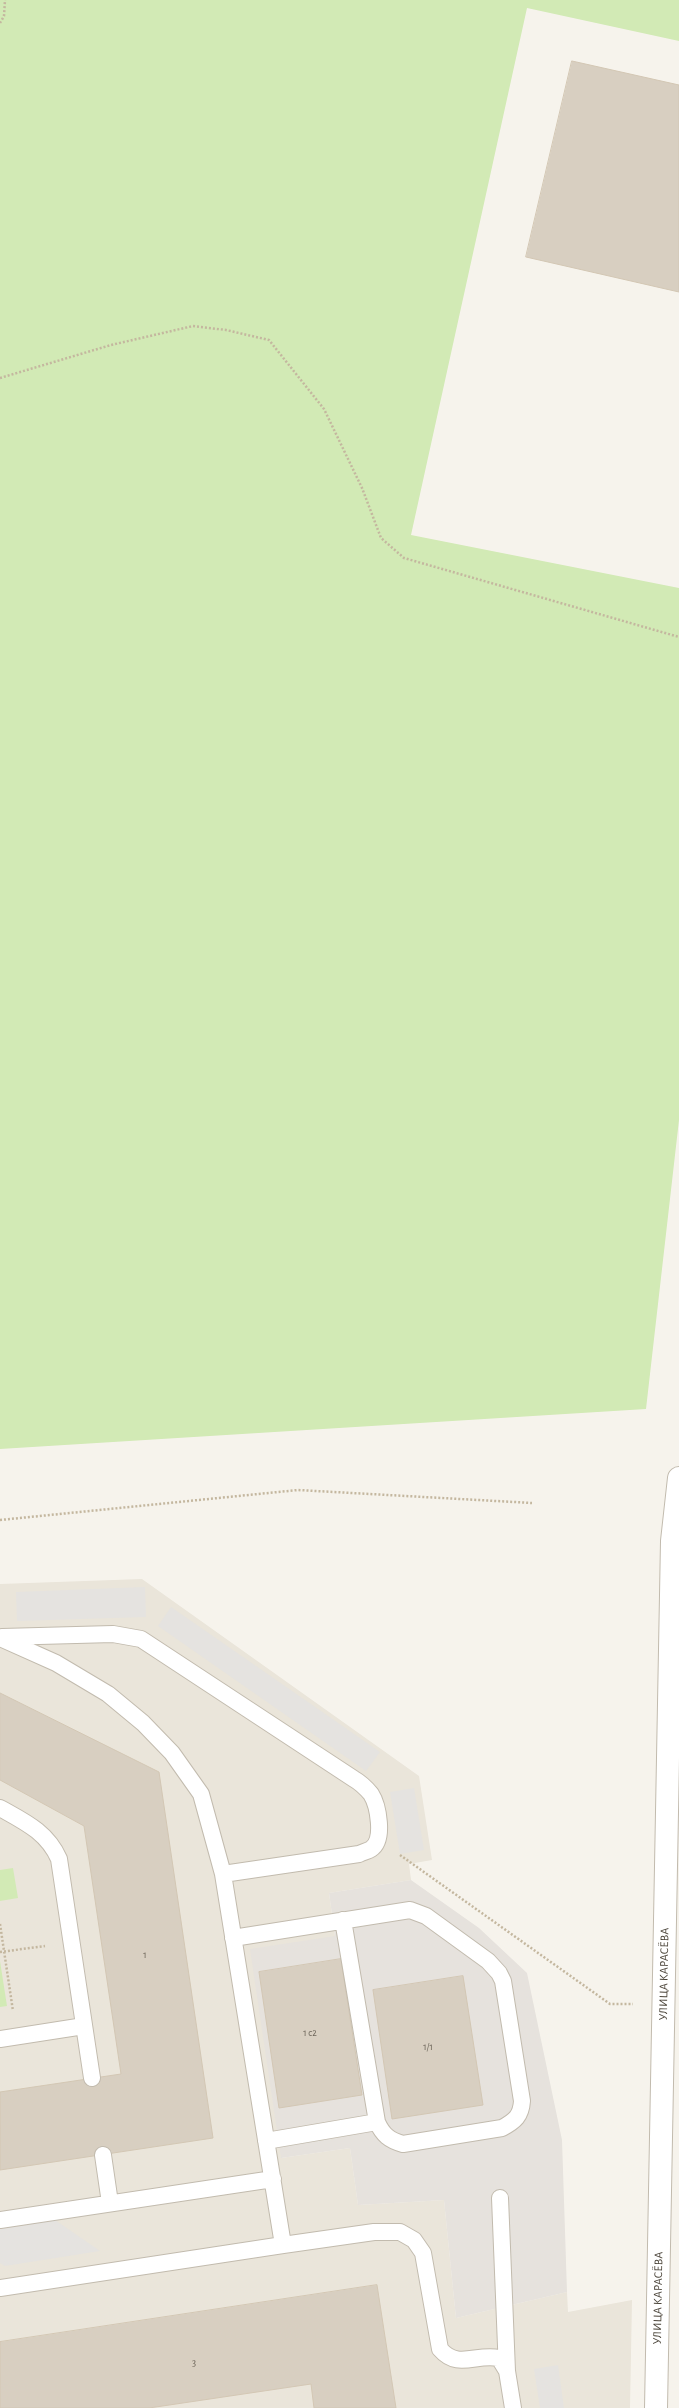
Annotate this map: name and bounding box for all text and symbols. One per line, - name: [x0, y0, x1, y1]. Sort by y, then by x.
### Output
- street label: УЛИЦА КАРАСЁВА: [656, 1927, 672, 2021]
- house number: 1: [143, 1949, 147, 1961]
- house number: 1 с2: [303, 2027, 317, 2039]
- house number: 1/1: [423, 2041, 433, 2053]
- street label: УЛИЦА КАРАСЁВА: [650, 2251, 666, 2345]
- house number: 3: [192, 2357, 196, 2369]

